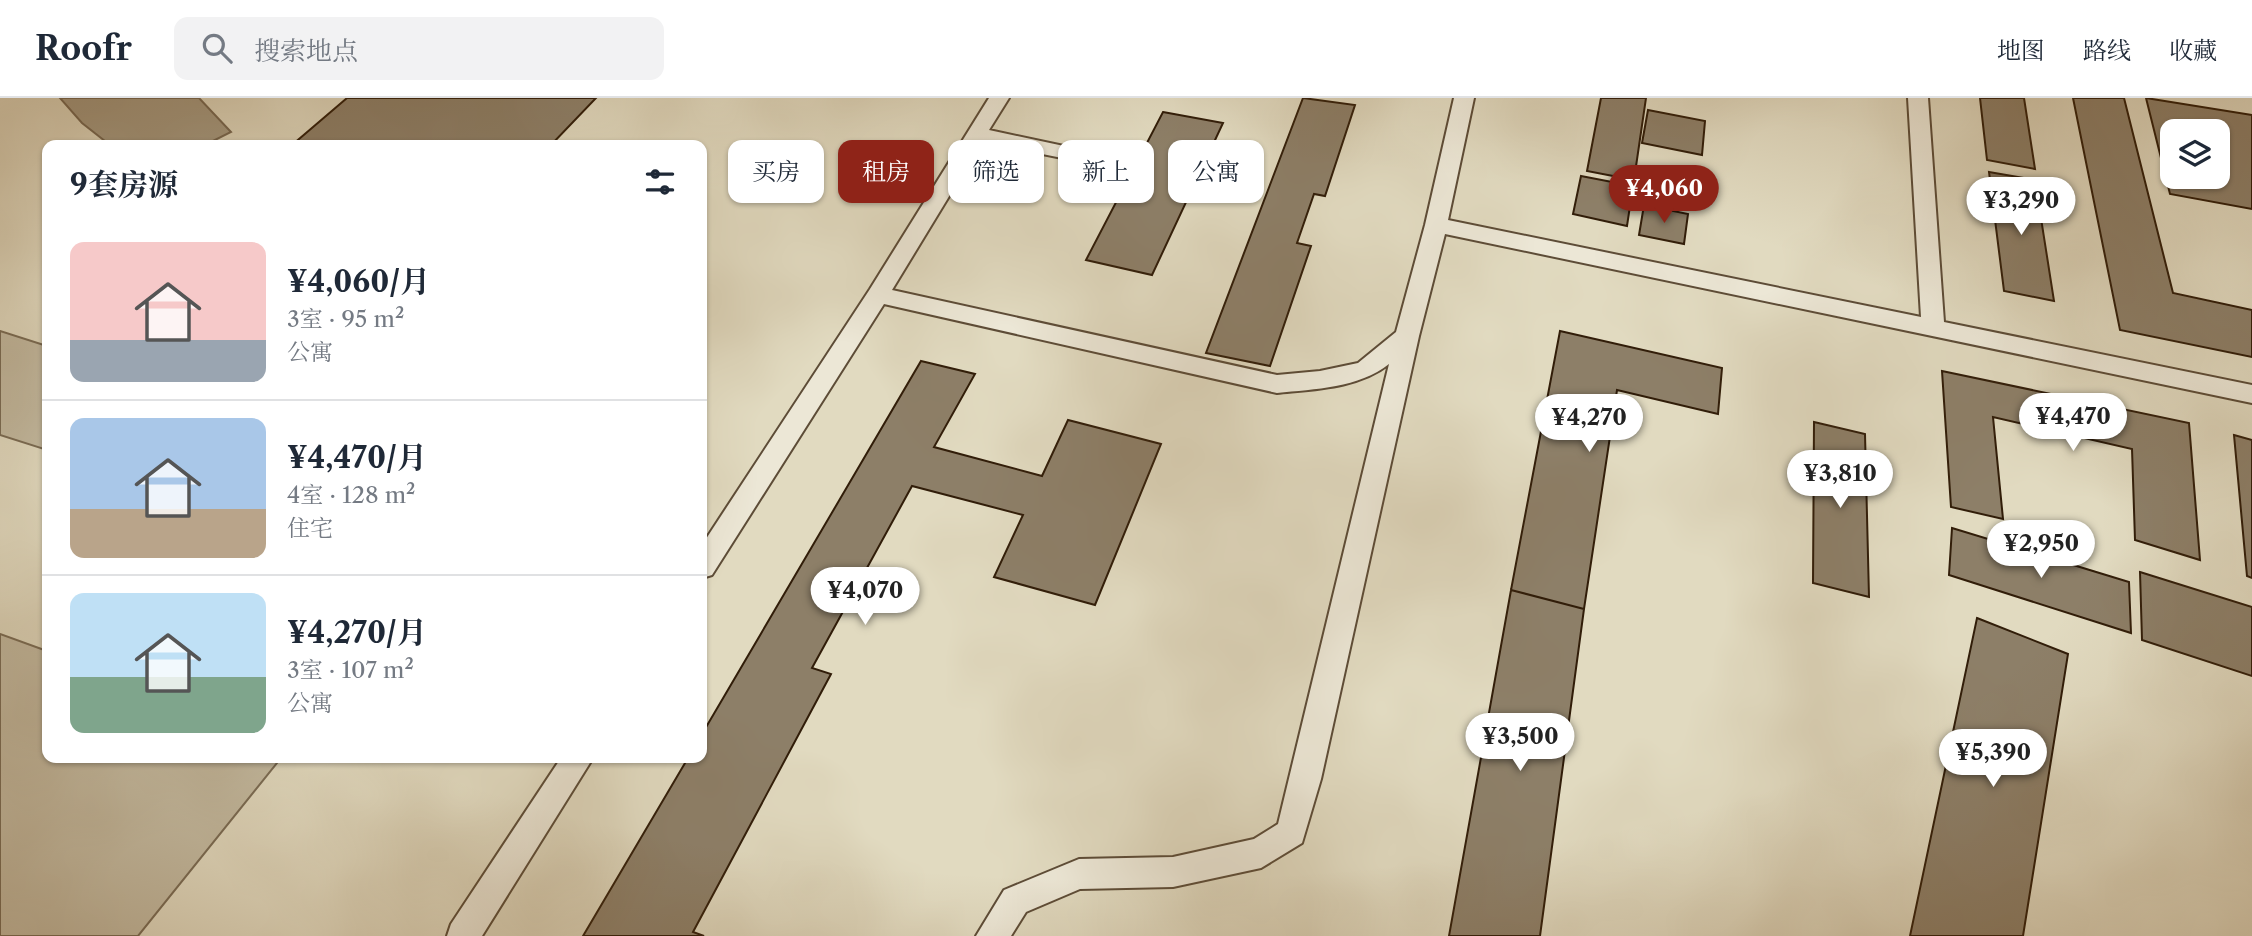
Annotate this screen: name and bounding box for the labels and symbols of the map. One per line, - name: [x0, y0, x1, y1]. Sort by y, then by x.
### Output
- pin: ¥4,060: [1607, 166, 1721, 225]
- pin: ¥3,290: [1964, 178, 2078, 237]
- pin: ¥4,270: [1532, 394, 1646, 454]
- pin: ¥4,470: [2016, 394, 2130, 453]
- pin: ¥3,810: [1783, 450, 1897, 510]
- pin: ¥2,950: [1984, 520, 2098, 580]
- pin: ¥4,070: [808, 568, 922, 627]
- pin: ¥3,500: [1463, 714, 1577, 773]
- pin: ¥5,390: [1936, 730, 2050, 789]

